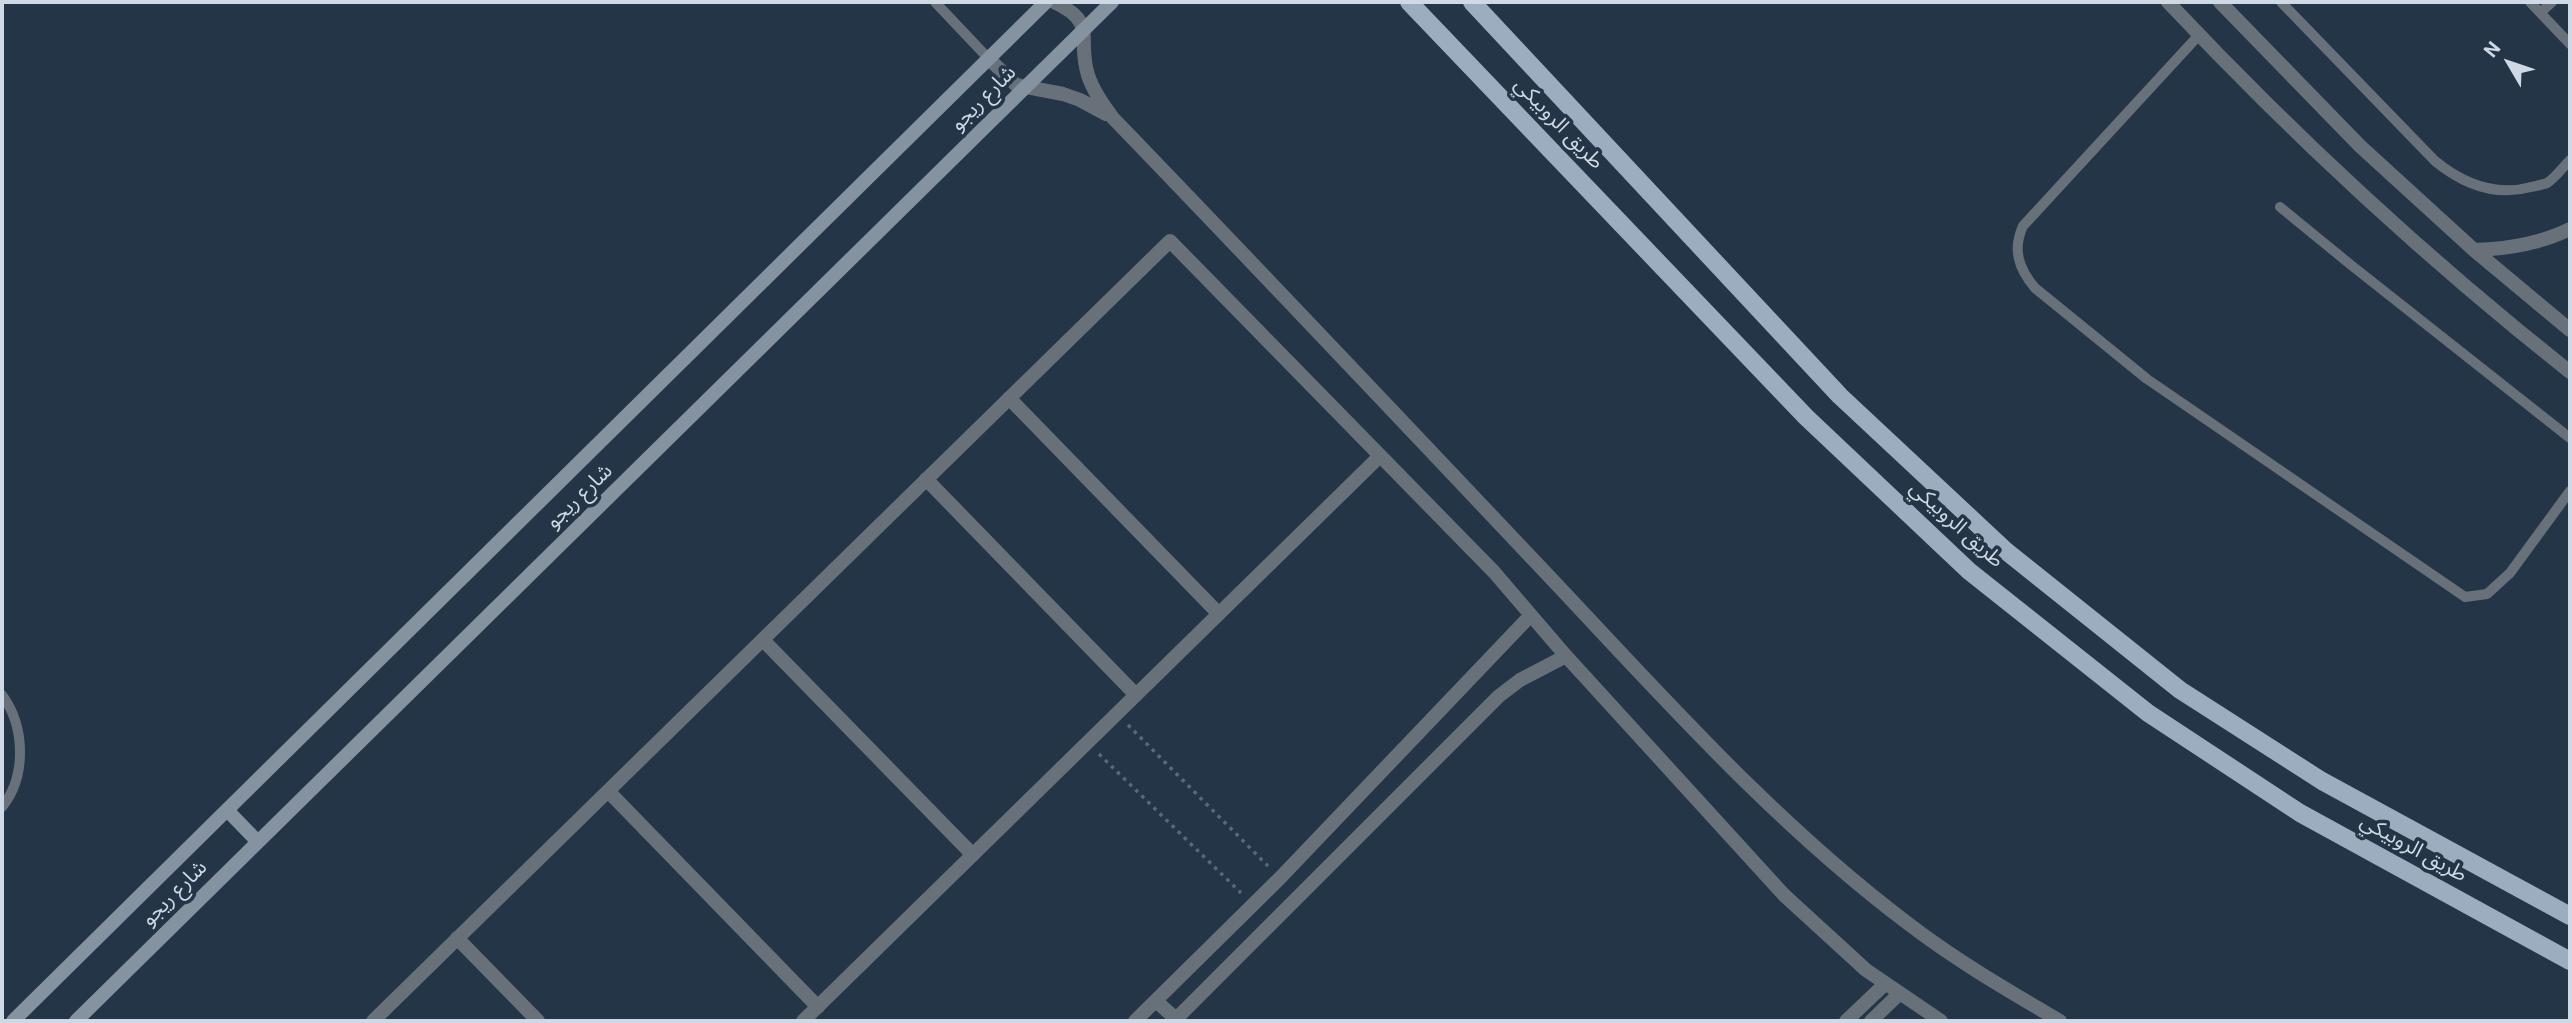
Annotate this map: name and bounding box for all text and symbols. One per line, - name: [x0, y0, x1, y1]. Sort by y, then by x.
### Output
- north arrow: [2474, 28, 2544, 98]
- text: N: [2479, 37, 2505, 62]
- street label: شارع ريجو: [946, 61, 1022, 137]
- street label: طريق الروبيكي: [1508, 73, 1608, 175]
- street label: شارع ريجو: [541, 459, 619, 535]
- street label: طريق الروبيكي: [1904, 476, 2008, 574]
- street label: طريق الروبيكي: [2355, 809, 2471, 889]
- street label: شارع ريجو: [137, 856, 213, 932]

